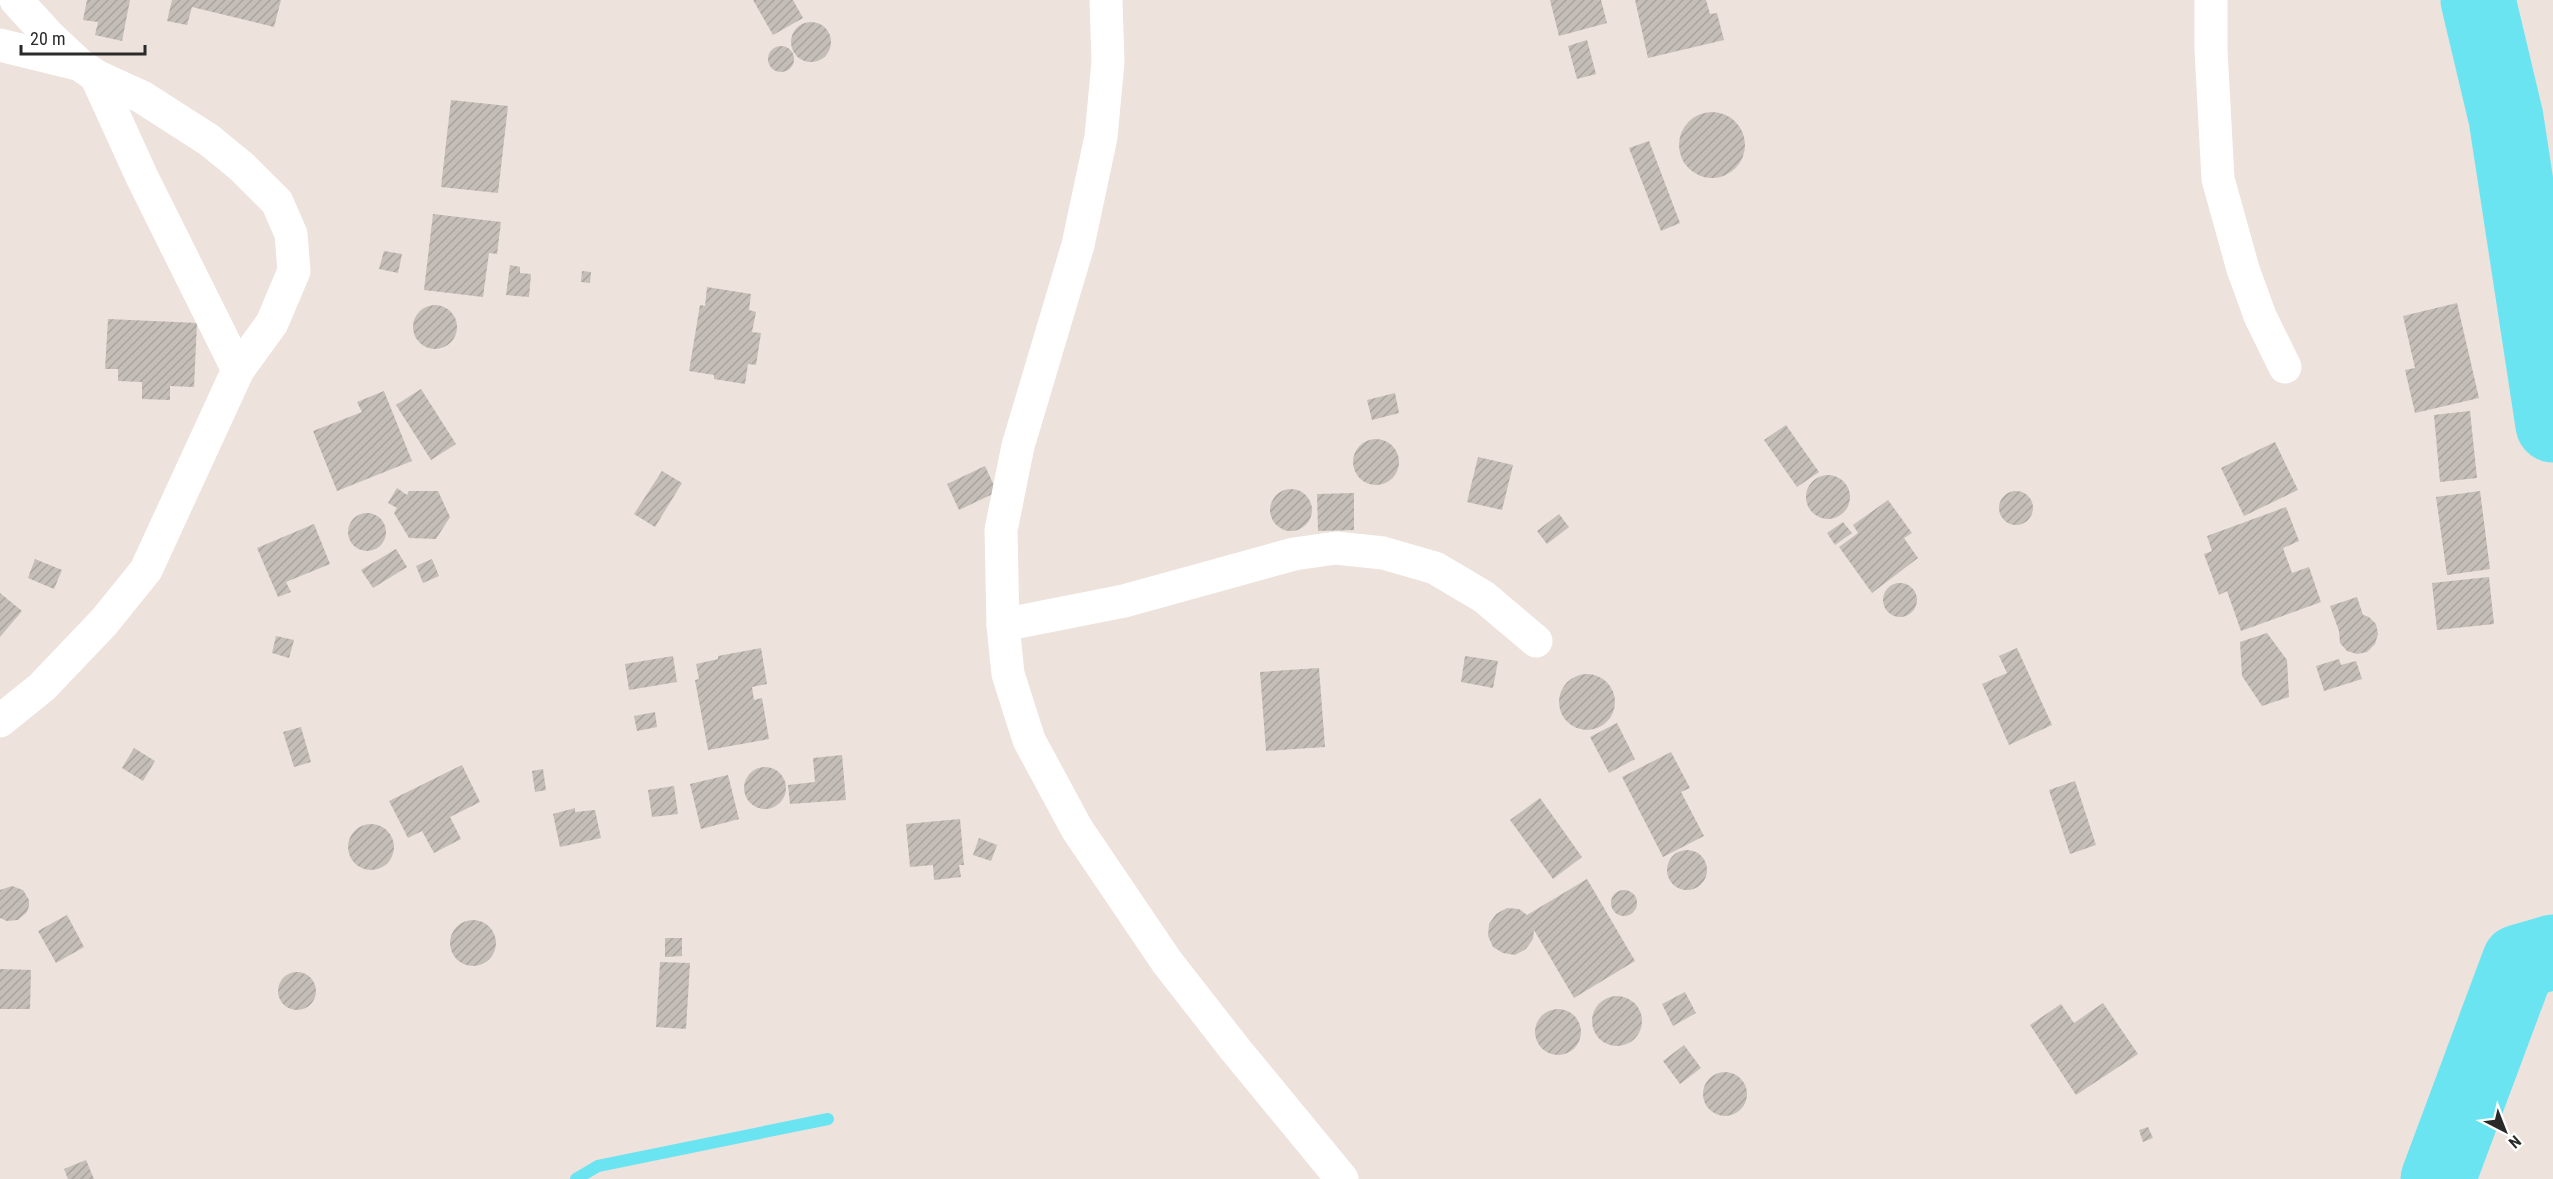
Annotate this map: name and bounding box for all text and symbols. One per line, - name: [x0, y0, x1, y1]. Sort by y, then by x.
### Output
- scale bar: [21, 18, 146, 56]
- text: 20 m: [30, 28, 65, 49]
- north arrow: [2475, 1101, 2535, 1161]
- text: N: [2505, 1131, 2525, 1152]

